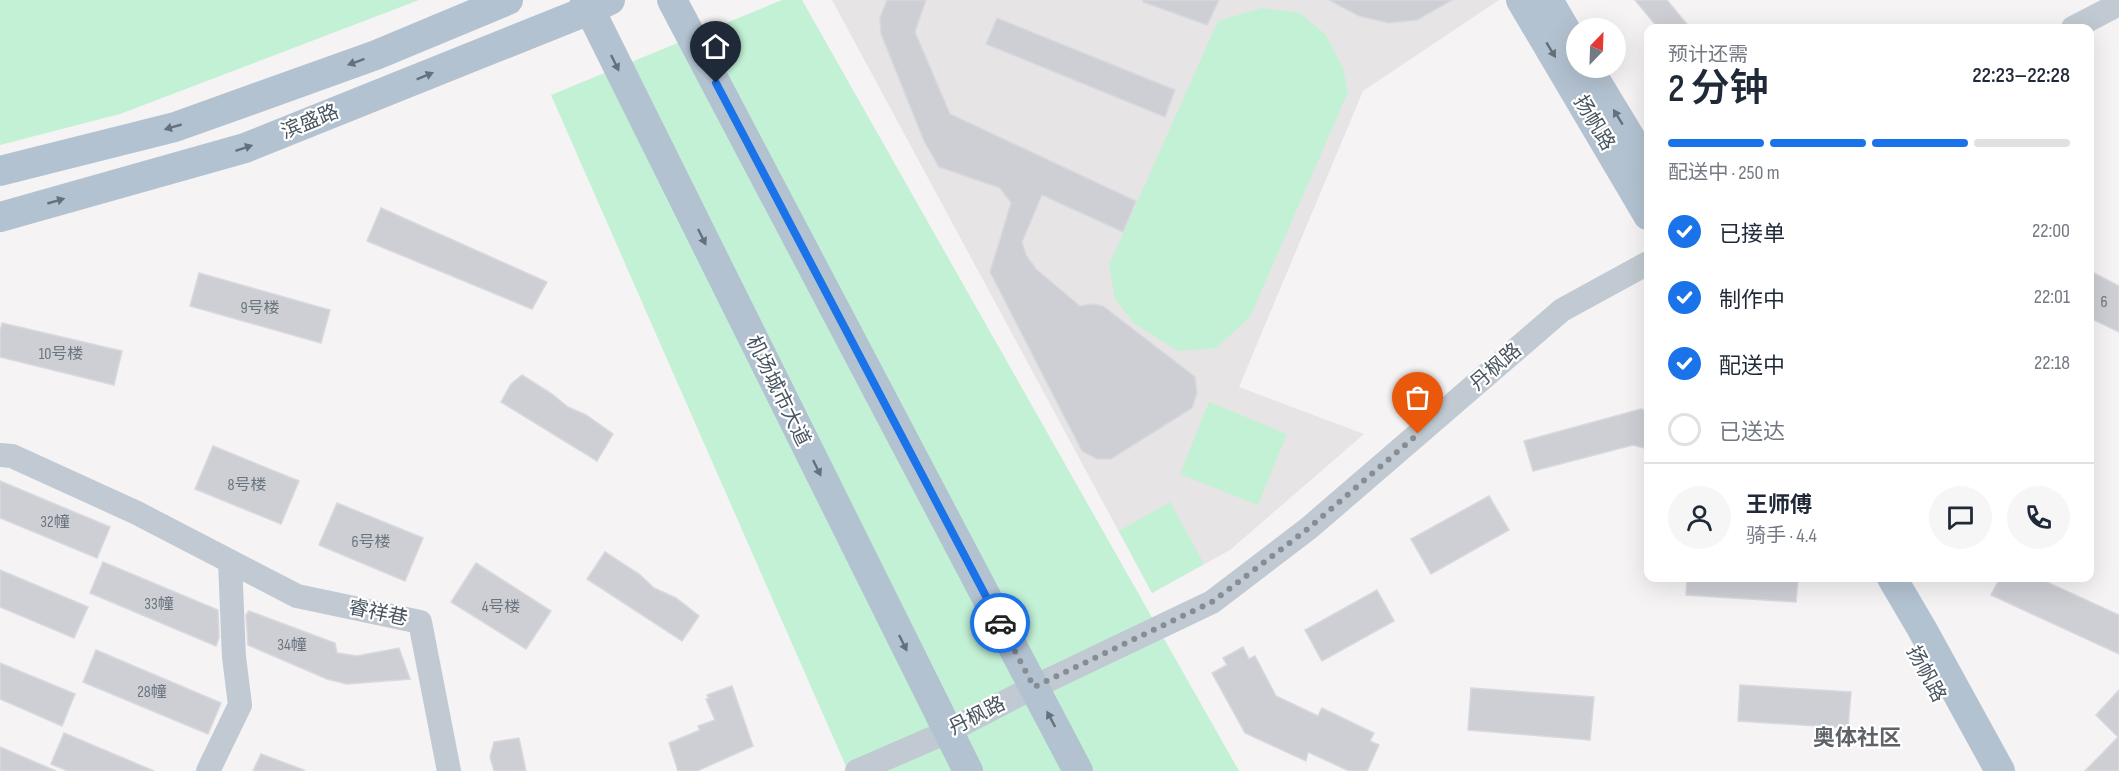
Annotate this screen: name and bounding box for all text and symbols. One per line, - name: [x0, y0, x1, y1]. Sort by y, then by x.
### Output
- north arrow: [1566, 18, 1626, 78]
- map controls: [1566, 18, 1626, 78]
- pin: [690, 21, 741, 83]
- icon: home: [699, 30, 732, 63]
- one-way arrow: [1546, 42, 1556, 59]
- text: 预计还需: [1668, 43, 1748, 67]
- one-way arrow: [611, 54, 620, 71]
- one-way arrow: [347, 58, 365, 68]
- text: 22:23–22:28: [1972, 62, 2070, 89]
- text: 2 分钟: [1668, 66, 1769, 113]
- one-way arrow: [416, 71, 434, 80]
- street label: 扬帆路: [1568, 91, 1620, 155]
- street label: 滨盛路: [278, 100, 342, 144]
- one-way arrow: [1613, 109, 1624, 125]
- one-way arrow: [164, 123, 182, 132]
- one-way arrow: [235, 143, 253, 152]
- text: 配送中 · 250 m: [1668, 161, 1780, 185]
- one-way arrow: [47, 196, 65, 205]
- icon: check: [1668, 215, 1701, 248]
- text: 22:00: [2032, 219, 2070, 243]
- text: 已接单: [1719, 221, 1785, 248]
- one-way arrow: [697, 229, 707, 246]
- icon: check: [1668, 281, 1701, 314]
- text: 22:01: [2034, 285, 2070, 309]
- text: 制作中: [1719, 287, 1785, 314]
- house number: 6: [2100, 293, 2108, 312]
- house number: 9号楼: [240, 299, 280, 318]
- street label: 机场城市大道: [741, 332, 815, 450]
- street label: 丹枫路: [1465, 338, 1527, 396]
- house number: 10号楼: [39, 345, 83, 364]
- icon: check: [1668, 347, 1701, 380]
- text: 22:18: [2034, 351, 2070, 375]
- text: 配送中: [1719, 353, 1785, 380]
- pin: [1392, 372, 1443, 434]
- icon: bag: [1401, 381, 1434, 414]
- text: 已送达: [1719, 419, 1785, 446]
- one-way arrow: [812, 460, 821, 477]
- house number: 8号楼: [227, 476, 267, 495]
- button: person: [1668, 486, 1731, 549]
- button: chat: [1929, 486, 1992, 549]
- button: phone: [2007, 486, 2070, 549]
- text: 王师傅: [1746, 492, 1812, 519]
- house number: 32幢: [40, 513, 70, 532]
- text: 骑手 · 4.4: [1746, 524, 1817, 548]
- house number: 6号楼: [351, 533, 391, 552]
- courier: [970, 593, 1030, 653]
- house number: 33幢: [144, 595, 174, 614]
- street label: 睿祥巷: [346, 595, 410, 631]
- house number: 4号楼: [482, 598, 520, 617]
- icon: car: [984, 607, 1017, 640]
- one-way arrow: [898, 634, 908, 652]
- house number: 34幢: [277, 636, 307, 655]
- street label: 扬帆路: [1901, 642, 1951, 706]
- house number: 28幢: [137, 683, 167, 702]
- street label: 丹枫路: [945, 692, 1009, 740]
- one-way arrow: [1046, 711, 1056, 728]
- district label: 奥体社区: [1813, 725, 1901, 752]

